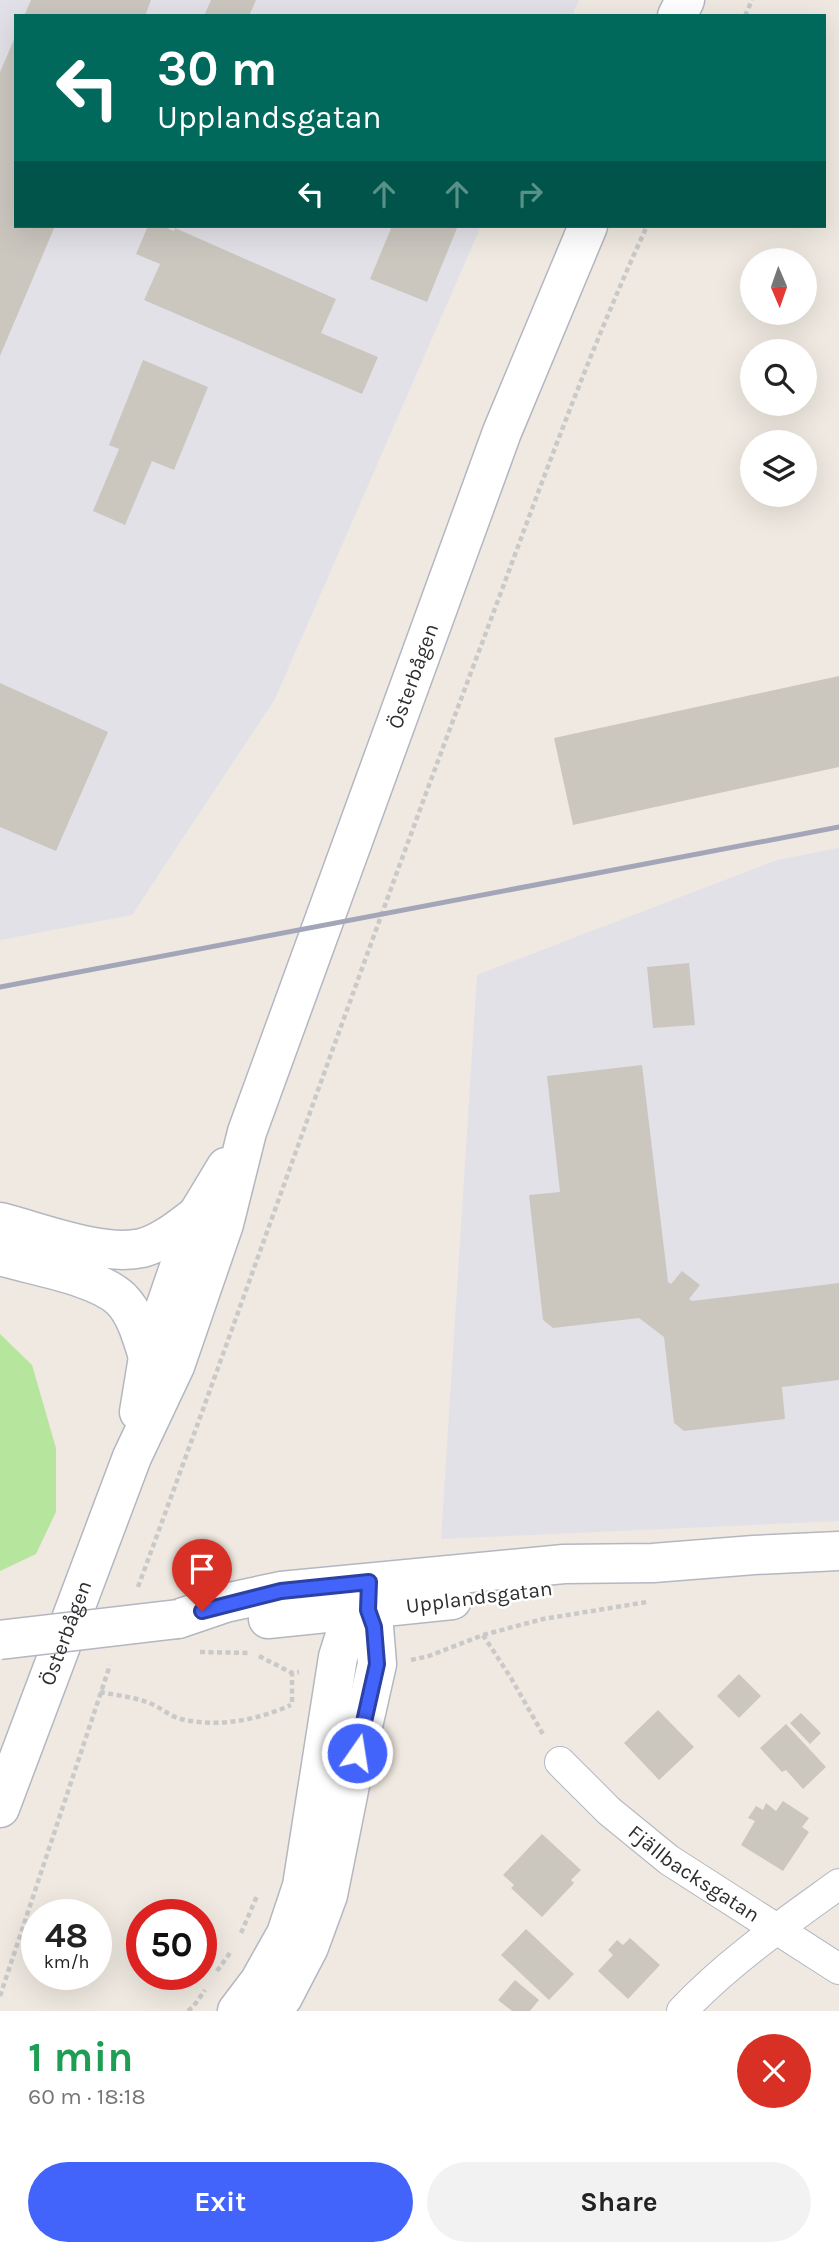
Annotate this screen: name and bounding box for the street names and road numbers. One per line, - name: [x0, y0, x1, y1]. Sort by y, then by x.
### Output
- street label: Österbågen: [383, 620, 443, 732]
- street label: Upplandsgatan: [404, 1576, 554, 1618]
- street label: Österbågen: [35, 1577, 96, 1689]
- street label: Fjällbacksgatan: [624, 1820, 764, 1927]

